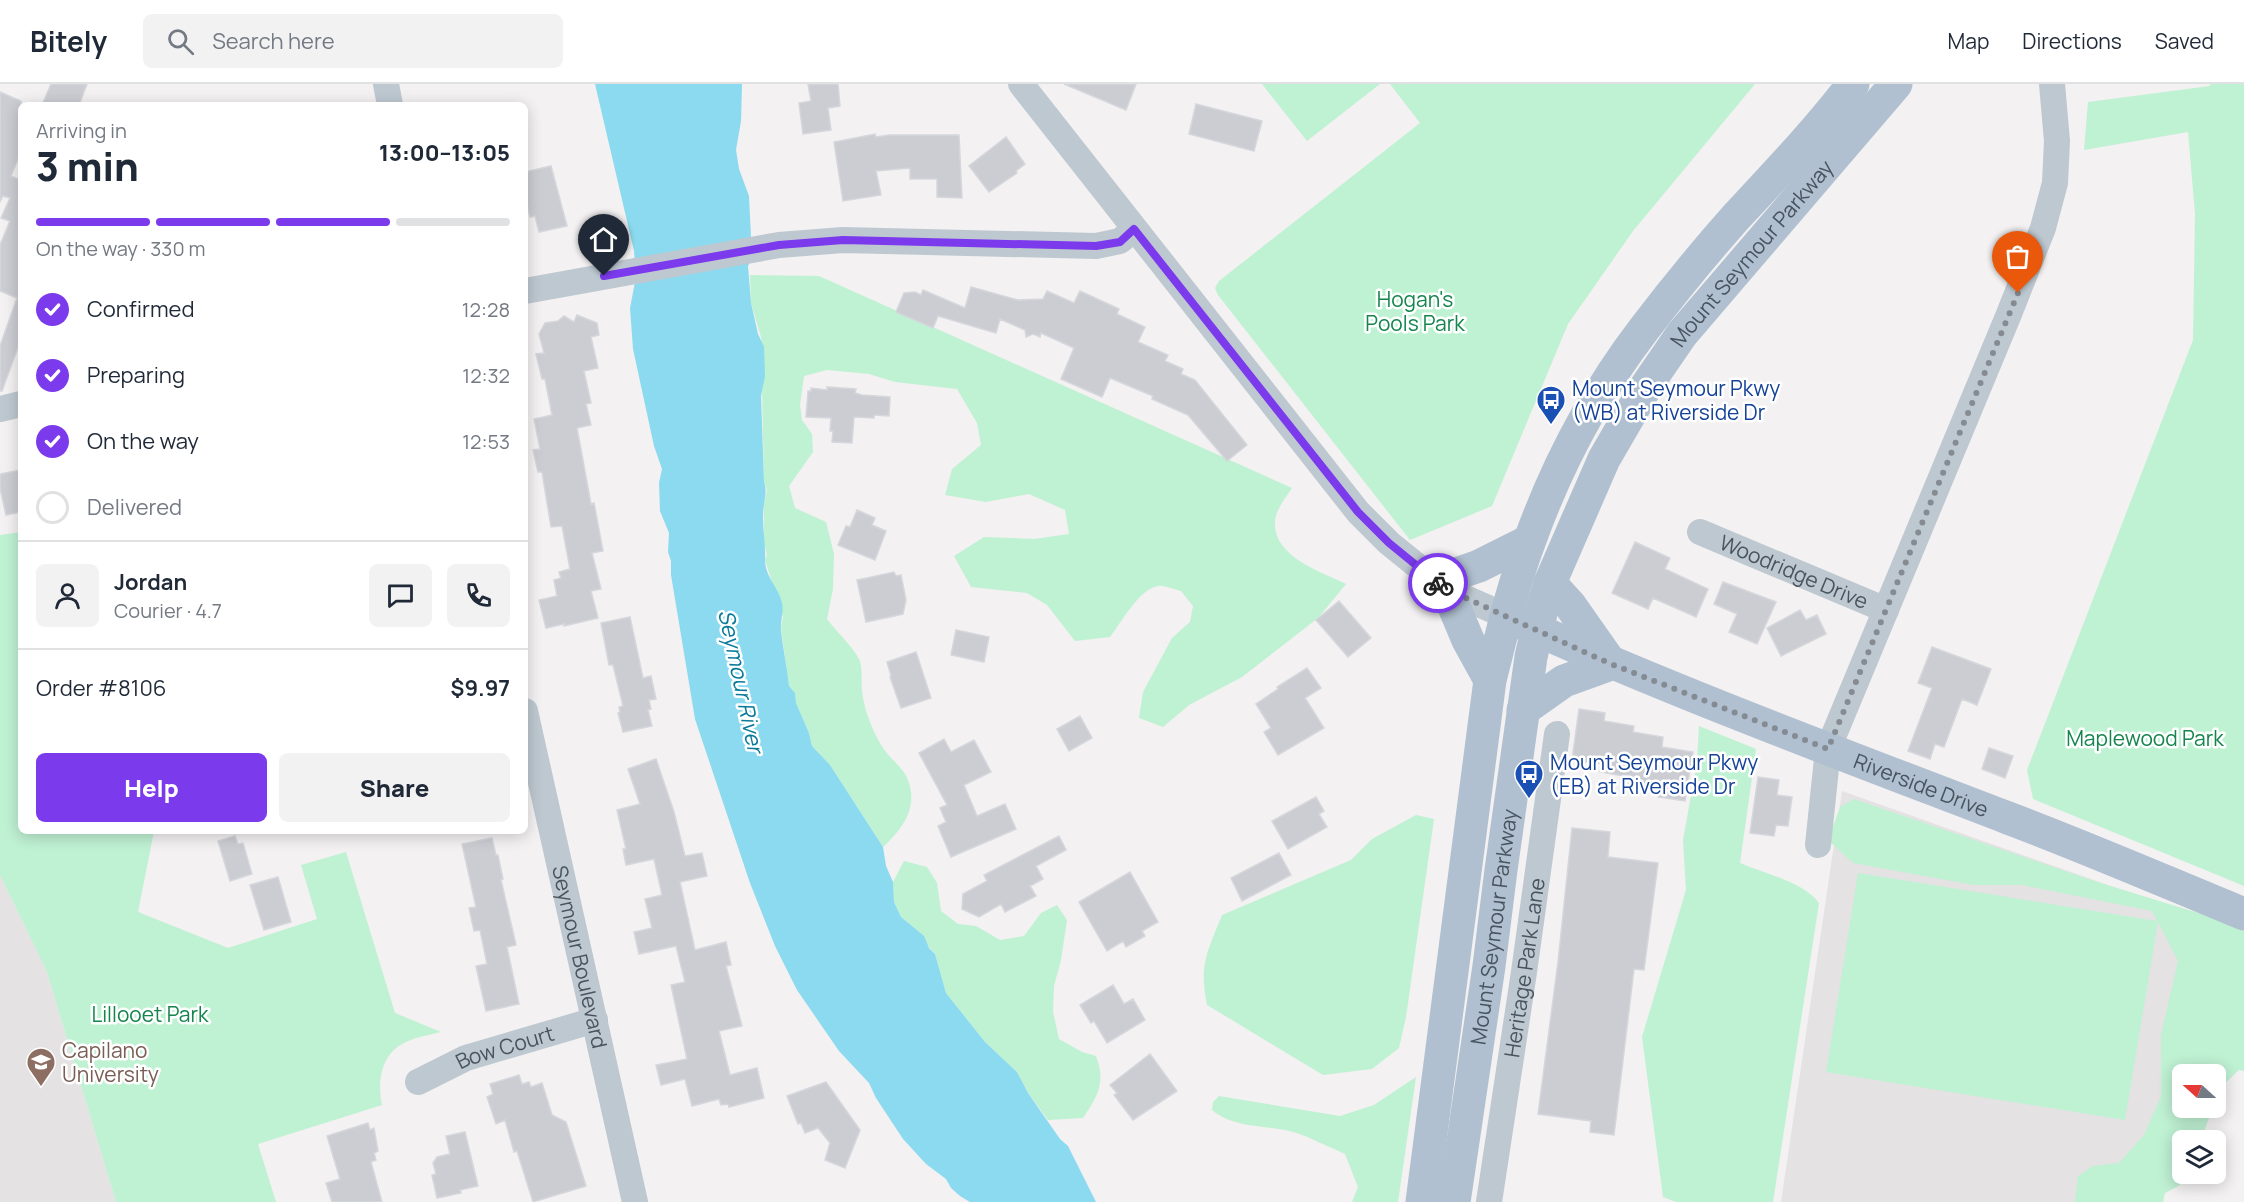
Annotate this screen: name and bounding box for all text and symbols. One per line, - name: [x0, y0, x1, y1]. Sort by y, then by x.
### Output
- search box: [143, 14, 563, 68]
- text: Bitely: [30, 22, 107, 60]
- icon: search: [164, 25, 197, 58]
- text: Search here: [212, 26, 335, 56]
- text: Map: [1948, 27, 1989, 55]
- text: Directions: [2022, 27, 2122, 55]
- text: Saved: [2155, 27, 2214, 55]
- text: Arriving in: [36, 117, 127, 144]
- text: 13:00–13:05: [379, 138, 510, 168]
- text: 3 min: [36, 139, 139, 193]
- street label: Mount Seymour Parkway: [1663, 154, 1839, 352]
- pin: [578, 214, 629, 276]
- icon: home: [587, 223, 620, 256]
- pin: [1992, 231, 2043, 293]
- text: On the way · 330 m: [36, 235, 206, 262]
- icon: bag: [2001, 240, 2034, 273]
- park label: Hogan's Pools Park: [1365, 285, 1465, 337]
- icon: check: [36, 293, 69, 326]
- text: Confirmed: [87, 294, 195, 324]
- text: 12:28: [462, 296, 510, 323]
- icon: check: [36, 359, 69, 392]
- text: Preparing: [87, 360, 185, 390]
- text: 12:32: [462, 362, 510, 389]
- place label: Mount Seymour Pkwy (WB) at Riverside Dr: [1572, 374, 1780, 426]
- bus stop icon: Mount Seymour Pkwy (WB) at Riverside Dr: [1535, 384, 1567, 426]
- icon: check: [36, 425, 69, 458]
- text: On the way: [87, 426, 199, 456]
- text: 12:53: [462, 428, 510, 455]
- text: Delivered: [87, 492, 182, 522]
- street label: Woodridge Drive: [1715, 528, 1873, 615]
- courier: [1408, 553, 1468, 613]
- button: person: [36, 564, 99, 627]
- button: chat: [369, 564, 432, 627]
- button: phone: [447, 564, 510, 627]
- text: Jordan: [114, 567, 187, 597]
- icon: bike: [1422, 567, 1455, 600]
- text: Courier · 4.7: [114, 597, 222, 624]
- water label: Seymour River: [711, 607, 771, 758]
- text: Order #8106: [36, 673, 167, 703]
- text: $9.97: [451, 673, 510, 703]
- park label: Maplewood Park: [2066, 724, 2224, 752]
- street label: Riverside Drive: [1850, 746, 1992, 823]
- place label: Mount Seymour Pkwy (EB) at Riverside Dr: [1550, 748, 1758, 800]
- button: Help: [36, 753, 267, 822]
- button: Share: [279, 753, 510, 822]
- bus stop icon: Mount Seymour Pkwy (EB) at Riverside Dr: [1513, 758, 1545, 800]
- street label: Mount Seymour Parkway: [1463, 807, 1523, 1047]
- street label: Seymour Boulevard: [546, 863, 614, 1051]
- street label: Heritage Park Lane: [1497, 876, 1551, 1059]
- park label: Lillooet Park: [91, 1000, 209, 1028]
- street label: Bow Court: [451, 1019, 557, 1075]
- place label: Capilano University: [62, 1036, 159, 1088]
- school or university icon: Capilano University: [25, 1046, 57, 1088]
- north arrow: [2172, 1064, 2226, 1118]
- map controls: [2172, 1064, 2226, 1184]
- button: layers: [2172, 1130, 2226, 1184]

